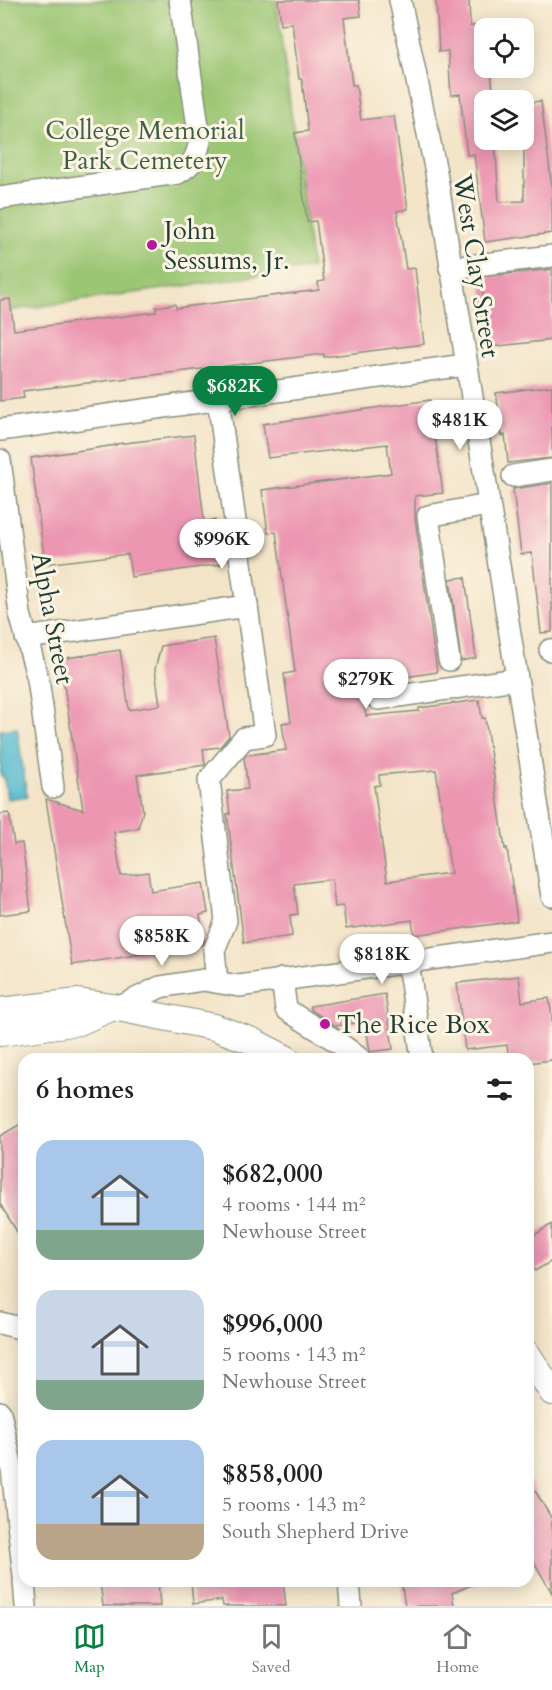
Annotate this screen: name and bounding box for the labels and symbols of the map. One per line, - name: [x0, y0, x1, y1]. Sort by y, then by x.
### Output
- park label: College Memorial Park Cemetery: [45, 113, 245, 178]
- street label: West Clay Street: [445, 171, 508, 360]
- place label: John Sessums, Jr.: [160, 213, 290, 278]
- marker: John Sessums, Jr.: [145, 238, 159, 252]
- pin: $682K: [193, 366, 277, 417]
- pin: $481K: [418, 400, 502, 451]
- pin: $996K: [180, 519, 264, 570]
- street label: Alpha Street: [23, 549, 82, 687]
- pin: $279K: [324, 659, 408, 710]
- pin: $858K: [120, 916, 204, 967]
- pin: $818K: [340, 934, 424, 985]
- place label: The Rice Box: [337, 1007, 490, 1042]
- marker: The Rice Box: [318, 1017, 332, 1031]

